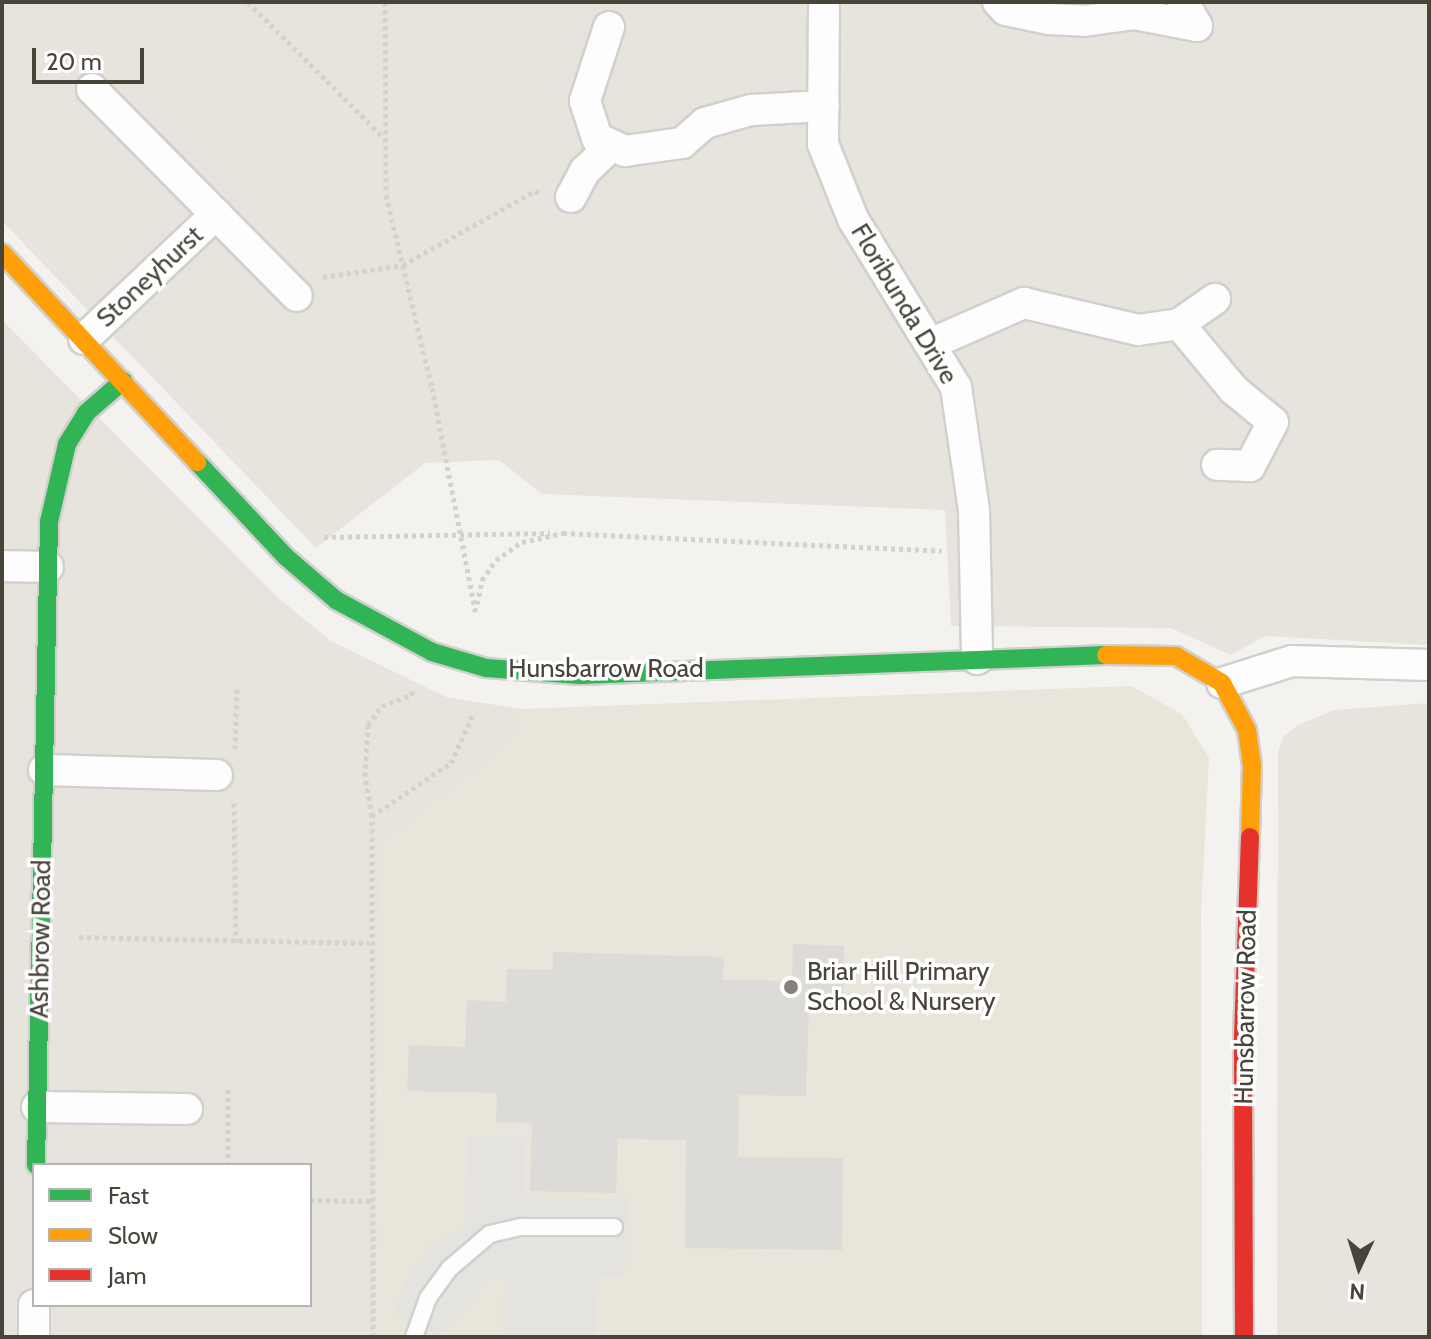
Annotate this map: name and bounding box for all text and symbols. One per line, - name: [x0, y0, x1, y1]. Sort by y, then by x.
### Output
- scale bar: [36, 32, 148, 82]
- text: 20 m: [46, 47, 102, 76]
- street label: Floribunda Drive: [844, 218, 964, 390]
- street label: Stoneyhurst: [90, 220, 210, 334]
- street label: Hunsbarrow Road: [508, 653, 704, 685]
- street label: Ashbrow Road: [24, 860, 58, 1018]
- street label: Hunsbarrow Road: [1229, 909, 1263, 1105]
- place label: Briar Hill Primary School & Nursery: [807, 956, 996, 1018]
- marker: Briar Hill Primary School & Nursery: [782, 978, 800, 996]
- legend: [32, 1163, 312, 1307]
- text: Fast: [108, 1181, 149, 1210]
- text: Slow: [108, 1221, 158, 1250]
- north arrow: [1319, 1227, 1399, 1307]
- text: Jam: [108, 1261, 146, 1290]
- text: N: [1349, 1277, 1366, 1305]

